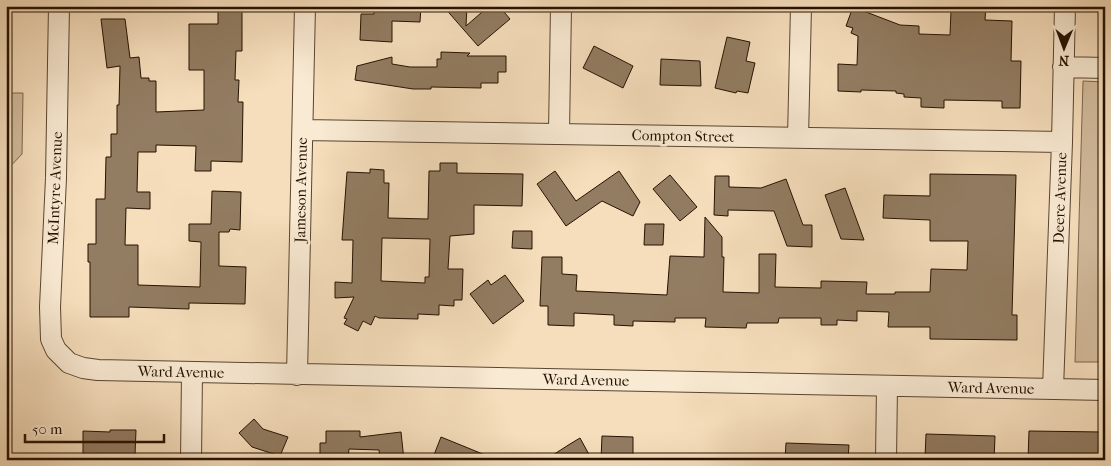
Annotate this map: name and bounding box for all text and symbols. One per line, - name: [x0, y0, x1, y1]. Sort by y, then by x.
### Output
- north arrow: [1038, 22, 1088, 72]
- text: N: [1058, 52, 1069, 69]
- street label: Compton Street: [632, 126, 735, 146]
- street label: McIntyre Avenue: [44, 131, 66, 245]
- street label: Jameson Avenue: [291, 137, 311, 244]
- street label: Deere Avenue: [1049, 151, 1071, 244]
- street label: Ward Avenue: [137, 362, 225, 382]
- street label: Ward Avenue: [542, 370, 630, 390]
- street label: Ward Avenue: [947, 378, 1035, 398]
- scale bar: [25, 411, 164, 443]
- text: 50 m: [32, 420, 63, 438]

